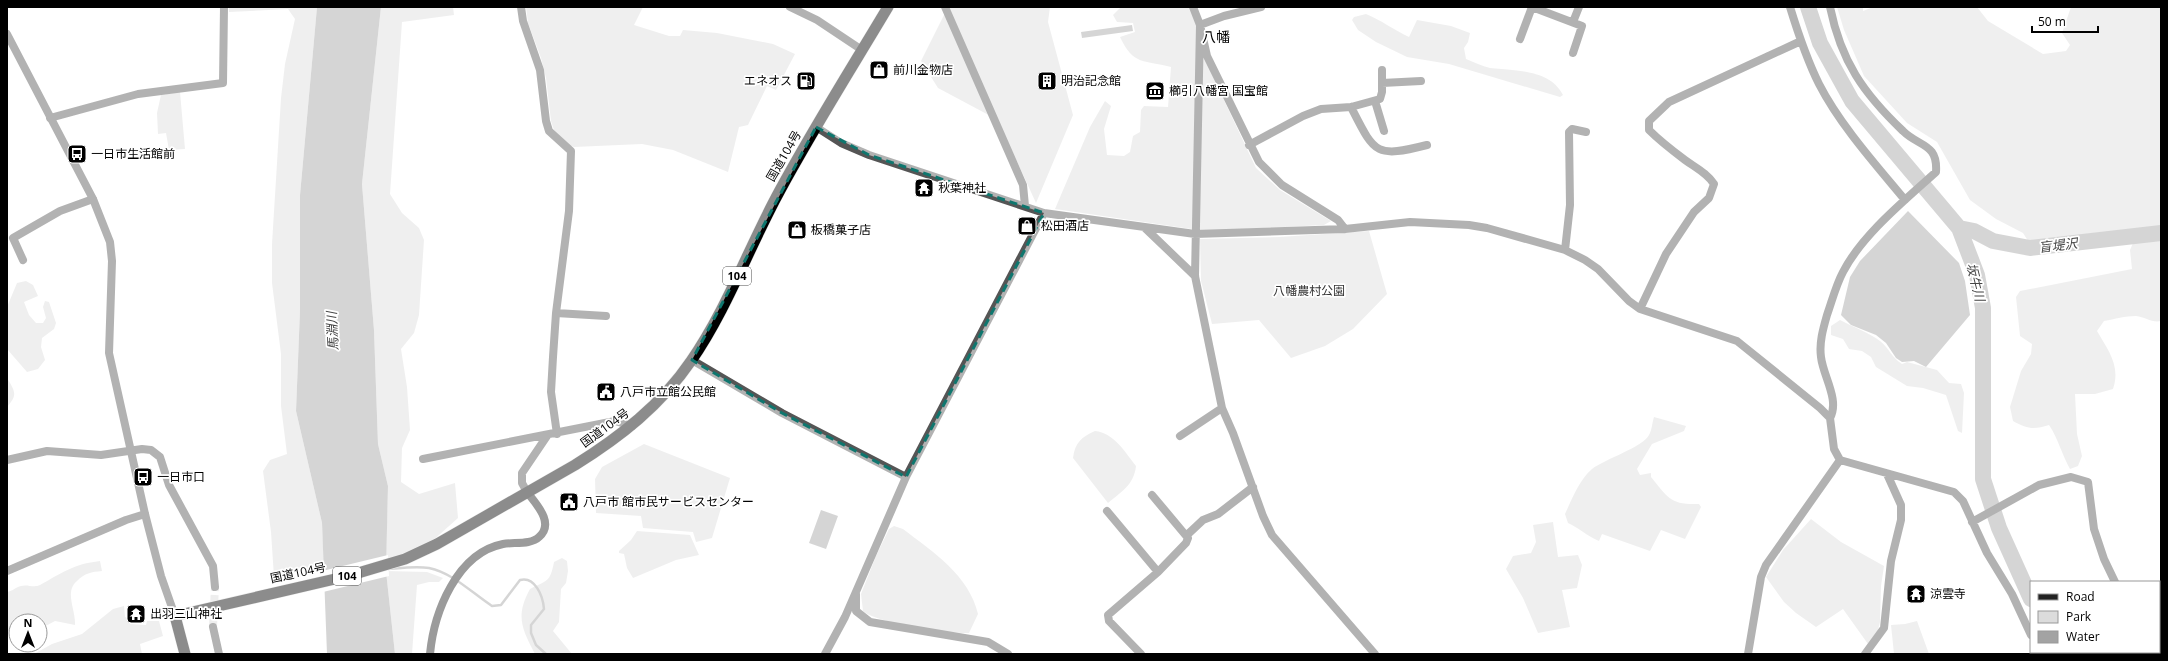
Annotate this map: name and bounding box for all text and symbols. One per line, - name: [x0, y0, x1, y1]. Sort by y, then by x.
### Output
- scale bar: [2032, 8, 2098, 34]
- text: 50 m: [2038, 13, 2066, 30]
- district label: 八幡: [1202, 27, 1230, 46]
- shop icon: 前川金物店: [868, 59, 890, 81]
- place label: 前川金物店: [893, 61, 953, 78]
- fuel station icon: エネオス: [795, 70, 817, 92]
- building icon: 明治記念館: [1036, 70, 1058, 92]
- place label: エネオス: [744, 72, 792, 89]
- place label: 明治記念館: [1061, 72, 1121, 89]
- museum icon: 櫛引八幡宮 国宝館: [1144, 80, 1166, 102]
- place label: 櫛引八幡宮 国宝館: [1169, 82, 1268, 99]
- street label: 国道104号: [762, 127, 805, 185]
- bus stop icon: 一日市生活館前: [66, 143, 88, 165]
- place label: 一日市生活館前: [91, 145, 175, 162]
- temple icon: 秋葉神社: [913, 177, 935, 199]
- place label: 秋葉神社: [938, 179, 986, 196]
- shop icon: 松田酒店: [1016, 215, 1038, 237]
- place label: 松田酒店: [1041, 217, 1089, 234]
- shop icon: 板橋菓子店: [786, 219, 808, 241]
- place label: 板橋菓子店: [811, 221, 871, 238]
- water label: 盲堤沢: [2038, 233, 2080, 256]
- water label: 坂牛川: [1963, 261, 1990, 305]
- road number: 104: [723, 267, 751, 285]
- park label: 八幡農村公園: [1273, 282, 1345, 299]
- water label: 馬淵川: [322, 309, 342, 351]
- public building icon: 八戸市立館公民館: [595, 381, 617, 403]
- place label: 八戸市立館公民館: [620, 383, 716, 400]
- street label: 国道104号: [577, 404, 633, 451]
- bus stop icon: 一日市口: [132, 466, 154, 488]
- place label: 一日市口: [157, 468, 205, 485]
- public building icon: 八戸市 館市民サービスセンター: [558, 491, 580, 513]
- place label: 八戸市 館市民サービスセンター: [583, 493, 754, 510]
- street label: 国道104号: [268, 558, 327, 587]
- road number: 104: [333, 567, 361, 585]
- legend: [2030, 581, 2160, 653]
- temple icon: 涼雲寺: [1905, 583, 1927, 605]
- place label: 涼雲寺: [1930, 585, 1966, 602]
- text: Road: [2066, 588, 2095, 605]
- temple icon: 出羽三山神社: [125, 603, 147, 625]
- place label: 出羽三山神社: [150, 605, 222, 622]
- text: Park: [2066, 608, 2092, 625]
- north arrow: [8, 613, 48, 653]
- text: N: [24, 615, 32, 630]
- text: Water: [2066, 628, 2100, 645]

